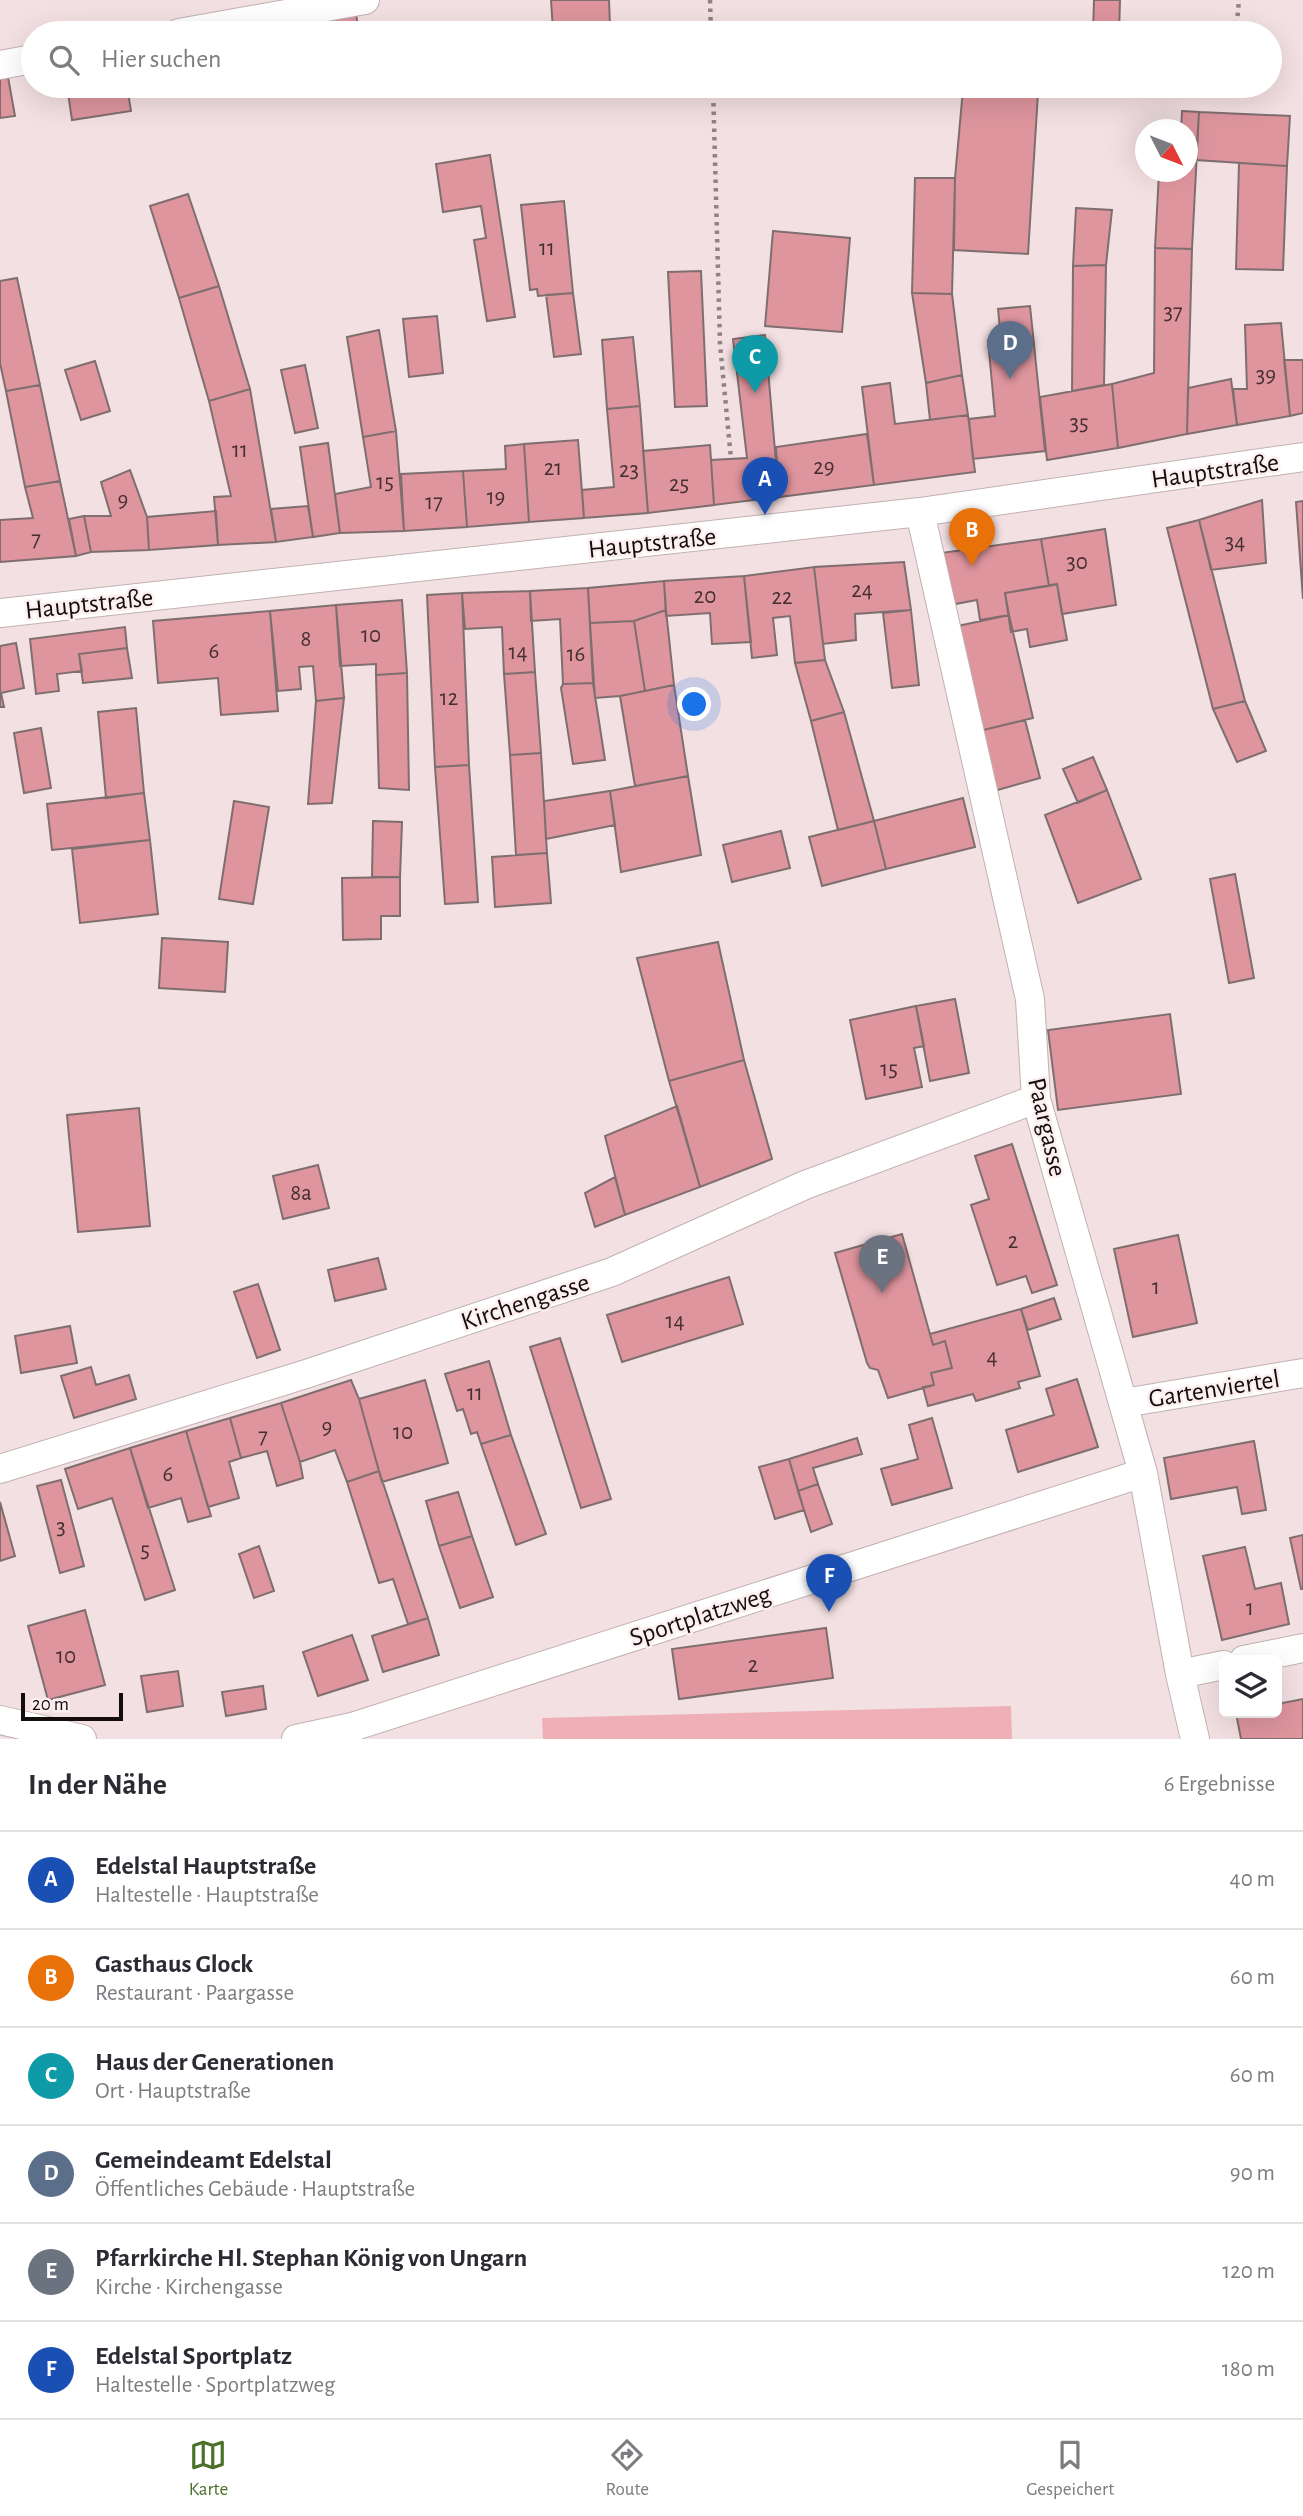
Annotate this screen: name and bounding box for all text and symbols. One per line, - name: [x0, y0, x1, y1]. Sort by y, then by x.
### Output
- search box: [21, 21, 1282, 98]
- icon: search: [45, 41, 83, 79]
- text: Hier suchen: [101, 46, 222, 72]
- north arrow: [1135, 119, 1198, 182]
- house number: 11: [539, 237, 555, 260]
- house number: 37: [1163, 301, 1183, 324]
- pin: D: [987, 321, 1033, 379]
- pin: C: [732, 335, 778, 393]
- house number: 39: [1256, 364, 1276, 387]
- house number: 35: [1069, 412, 1089, 435]
- house number: 11: [232, 439, 248, 462]
- street label: Hauptstraße: [1150, 449, 1281, 493]
- house number: 29: [813, 456, 835, 479]
- house number: 21: [544, 457, 562, 480]
- pin: A: [742, 457, 788, 515]
- house number: 23: [619, 459, 639, 482]
- house number: 15: [376, 471, 394, 494]
- house number: 25: [669, 473, 689, 496]
- house number: 19: [487, 486, 505, 509]
- house number: 9: [118, 489, 128, 512]
- house number: 17: [425, 491, 443, 514]
- pin: B: [949, 508, 995, 566]
- street label: Hauptstraße: [587, 523, 717, 563]
- house number: 7: [31, 528, 41, 551]
- house number: 34: [1225, 531, 1245, 554]
- house number: 30: [1066, 551, 1088, 574]
- house number: 24: [851, 579, 873, 602]
- street label: Hauptstraße: [24, 584, 154, 624]
- house number: 20: [694, 585, 716, 608]
- house number: 22: [772, 586, 792, 609]
- house number: 10: [361, 624, 381, 647]
- house number: 8: [301, 628, 311, 651]
- house number: 6: [209, 640, 219, 663]
- house number: 14: [509, 641, 527, 664]
- house number: 16: [567, 643, 585, 666]
- house number: 12: [440, 687, 458, 710]
- your location: [677, 687, 711, 721]
- house number: 15: [880, 1058, 898, 1081]
- street label: Paargasse: [1023, 1075, 1071, 1179]
- house number: 8a: [290, 1182, 312, 1205]
- house number: 2: [1008, 1230, 1018, 1253]
- pin: E: [859, 1235, 905, 1293]
- street label: Kirchengasse: [458, 1269, 593, 1335]
- house number: 1: [1152, 1276, 1160, 1299]
- house number: 14: [666, 1310, 684, 1333]
- house number: 4: [986, 1346, 998, 1369]
- street label: Gartenviertel: [1147, 1366, 1282, 1412]
- house number: 11: [467, 1382, 483, 1405]
- house number: 9: [322, 1416, 332, 1439]
- house number: 10: [393, 1421, 413, 1444]
- house number: 7: [258, 1425, 268, 1448]
- house number: 6: [163, 1463, 173, 1486]
- house number: 3: [56, 1516, 66, 1539]
- house number: 5: [140, 1539, 150, 1562]
- pin: F: [806, 1554, 852, 1612]
- street label: Sportplatzweg: [626, 1581, 775, 1651]
- house number: 1: [1246, 1597, 1254, 1620]
- house number: 10: [56, 1645, 76, 1668]
- house number: 2: [748, 1654, 758, 1677]
- map controls: [1219, 1655, 1282, 1718]
- button: layers: [1219, 1655, 1282, 1718]
- scale bar: [21, 1690, 122, 1722]
- text: 20 m: [32, 1695, 69, 1714]
- text: In der Nähe: [28, 1770, 167, 1800]
- text: 6 Ergebnisse: [1164, 1773, 1275, 1796]
- text: Edelstal Hauptstraße: [95, 1853, 316, 1879]
- text: A: [44, 1868, 58, 1891]
- text: 40 m: [1230, 1868, 1275, 1891]
- text: Haltestelle · Hauptstraße: [95, 1884, 319, 1907]
- text: Gasthaus Glock: [95, 1951, 253, 1977]
- text: B: [44, 1966, 58, 1989]
- text: 60 m: [1230, 1966, 1275, 1989]
- text: Restaurant · Paargasse: [95, 1982, 294, 2005]
- text: Haus der Generationen: [95, 2049, 334, 2075]
- text: C: [45, 2064, 57, 2087]
- text: 60 m: [1230, 2064, 1275, 2087]
- text: Ort · Hauptstraße: [95, 2080, 251, 2103]
- text: Gemeindeamt Edelstal: [95, 2147, 332, 2173]
- text: D: [43, 2162, 59, 2185]
- text: 90 m: [1230, 2162, 1275, 2185]
- text: Öffentliches Gebäude · Hauptstraße: [95, 2178, 415, 2201]
- text: Pfarrkirche Hl. Stephan König von Ungarn: [95, 2245, 527, 2271]
- text: E: [45, 2260, 57, 2283]
- text: 120 m: [1222, 2260, 1275, 2283]
- text: Kirche · Kirchengasse: [95, 2276, 283, 2299]
- text: Edelstal Sportplatz: [95, 2343, 292, 2369]
- text: F: [46, 2358, 56, 2381]
- text: 180 m: [1222, 2358, 1275, 2381]
- text: Haltestelle · Sportplatzweg: [95, 2374, 335, 2397]
- tab: Karte: [189, 2436, 228, 2501]
- tab: Route: [606, 2436, 649, 2501]
- tab: Gespeichert: [1026, 2436, 1114, 2501]

